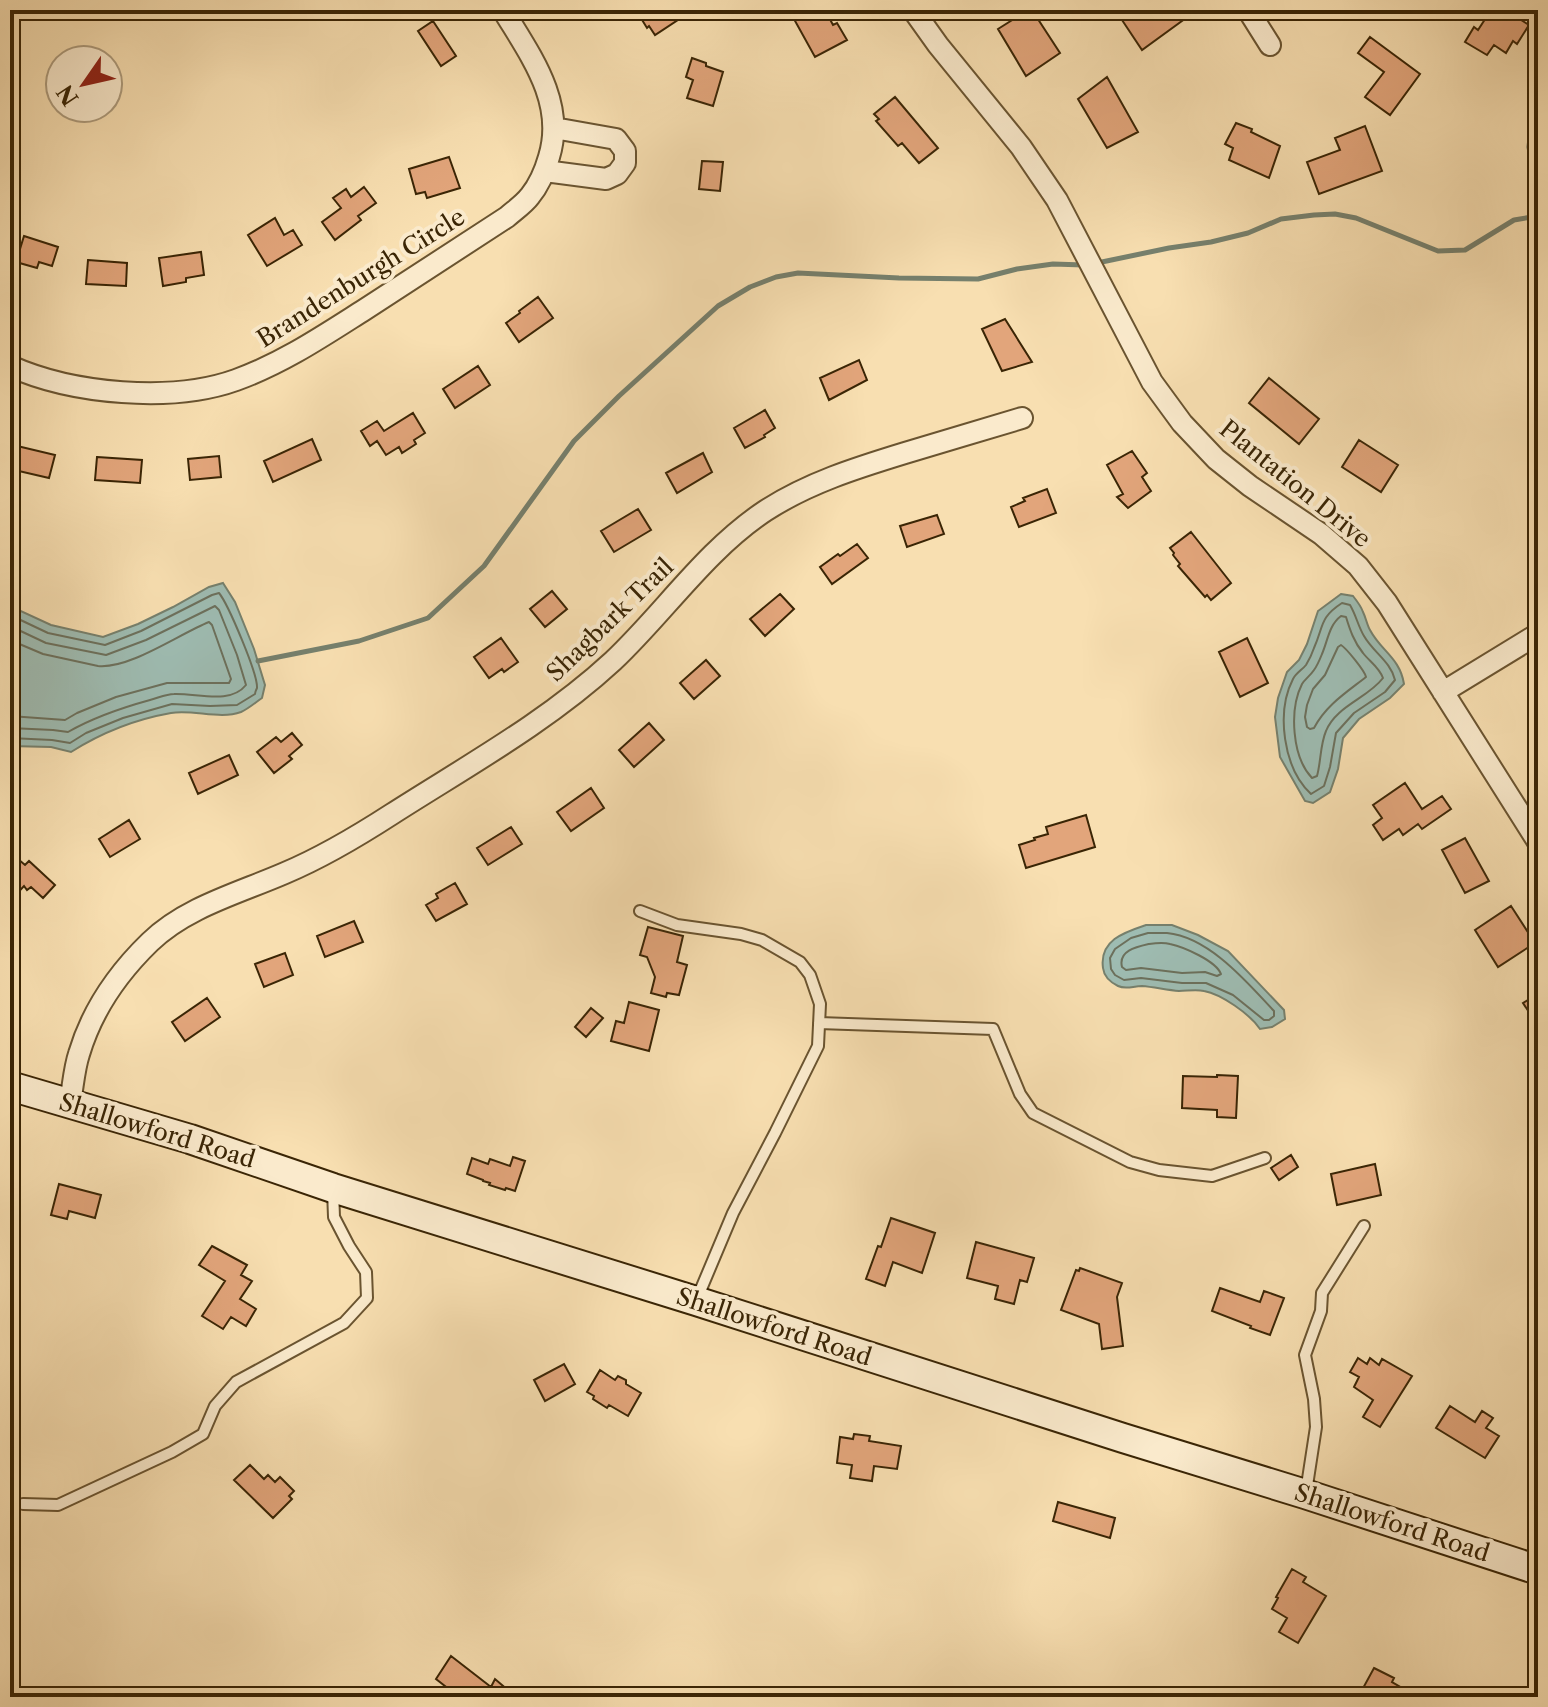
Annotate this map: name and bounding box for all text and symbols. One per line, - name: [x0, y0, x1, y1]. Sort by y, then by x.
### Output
- north arrow: [44, 44, 124, 124]
- text: N: [51, 79, 84, 110]
- street label: Brandenburgh Circle: [251, 202, 470, 353]
- street label: Plantation Drive: [1214, 414, 1377, 553]
- street label: Shagbark Trail: [540, 552, 679, 687]
- street label: Shallowford Road: [56, 1087, 259, 1174]
- street label: Shallowford Road: [673, 1281, 876, 1372]
- street label: Shallowford Road: [1291, 1477, 1494, 1568]

